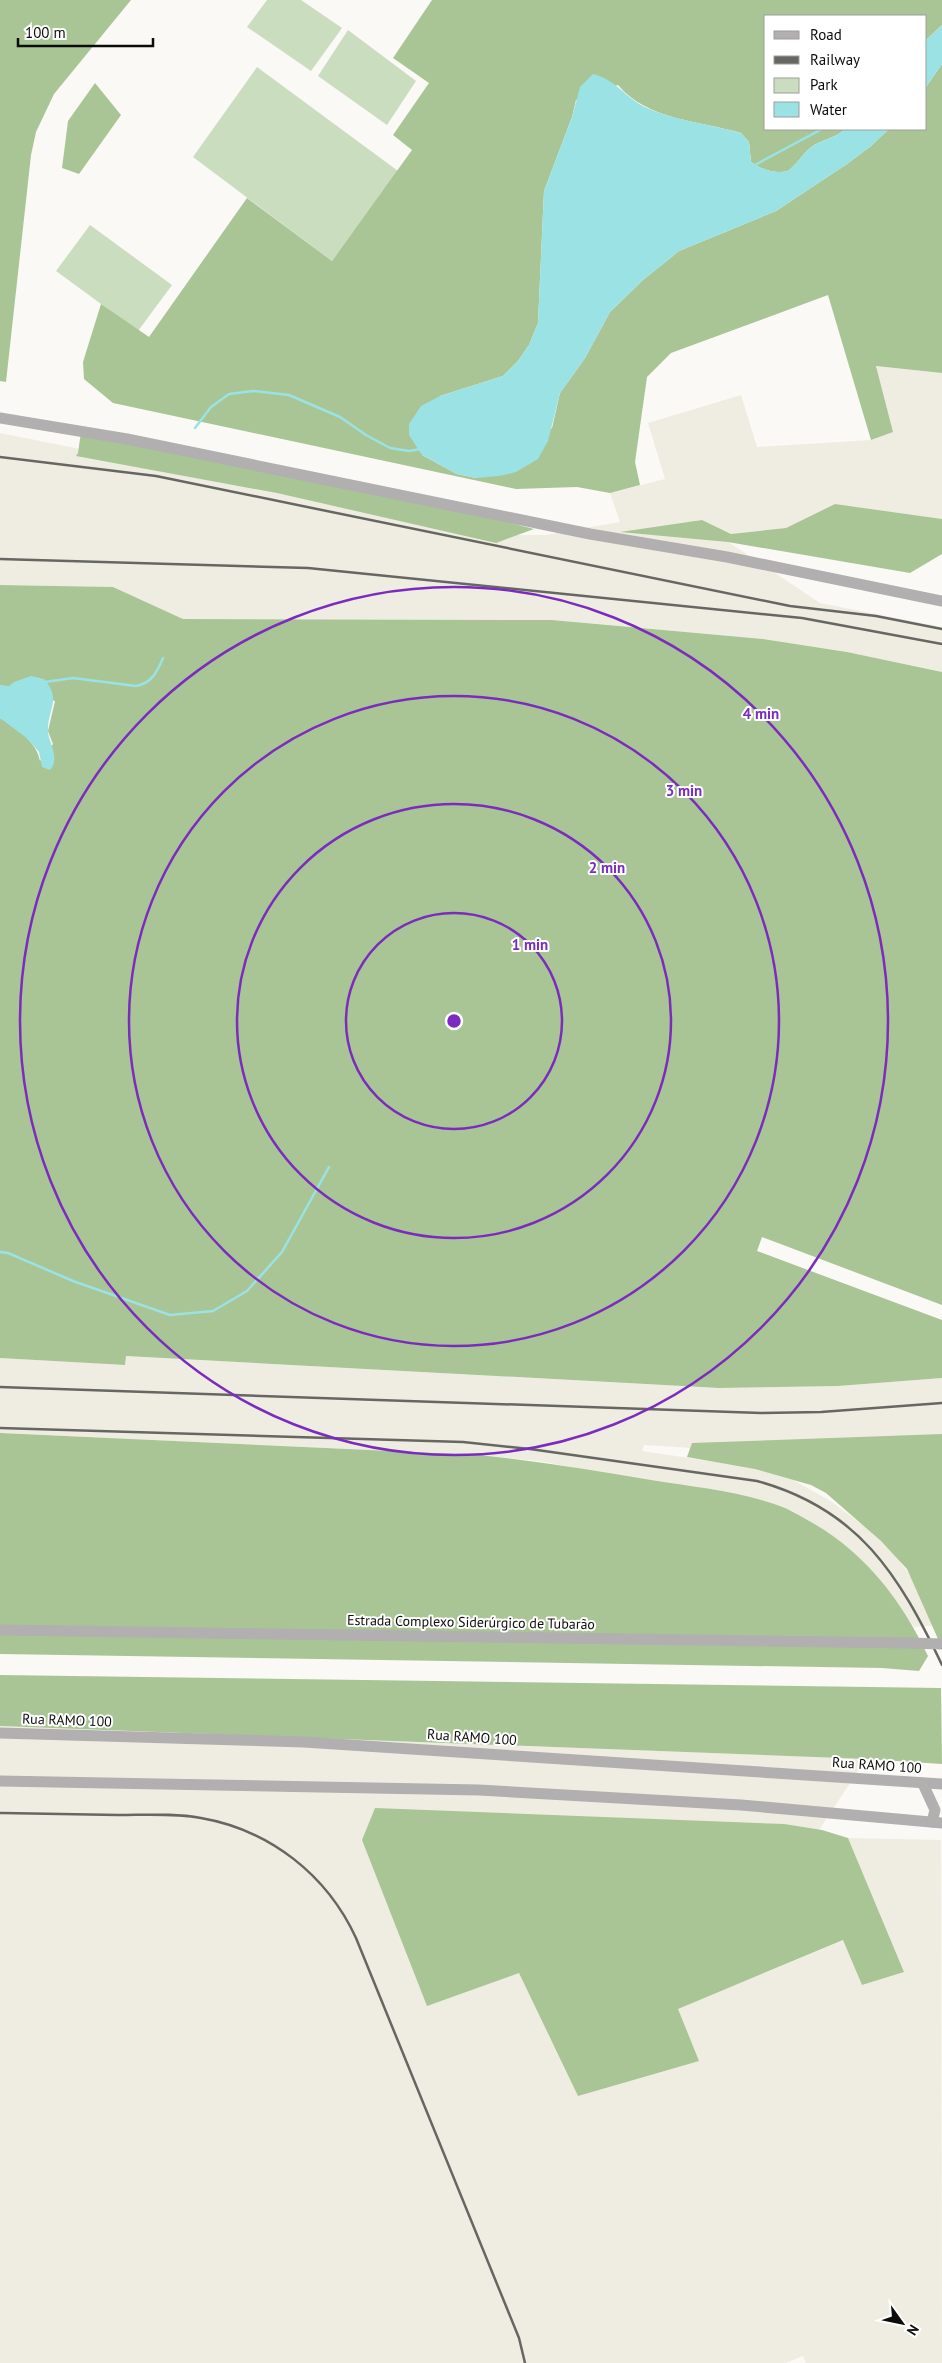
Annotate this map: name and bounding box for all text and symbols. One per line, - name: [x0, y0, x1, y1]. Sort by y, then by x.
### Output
- scale bar: [18, 15, 152, 47]
- legend: [764, 15, 927, 130]
- text: 100 m: [25, 23, 66, 42]
- text: Road: [810, 25, 842, 44]
- text: Railway: [810, 50, 860, 69]
- text: Park: [810, 75, 838, 94]
- text: Water: [810, 100, 847, 119]
- text: 4 min: [743, 704, 779, 723]
- text: 3 min: [666, 781, 702, 800]
- text: 2 min: [589, 858, 625, 877]
- text: 1 min: [512, 935, 548, 954]
- centre of rings: [445, 1012, 463, 1030]
- street label: Estrada Complexo Siderúrgico de Tubarão: [347, 1611, 595, 1633]
- street label: Rua RAMO 100: [22, 1709, 113, 1731]
- street label: Rua RAMO 100: [427, 1725, 518, 1749]
- street label: Rua RAMO 100: [832, 1753, 923, 1777]
- north arrow: [877, 2298, 927, 2348]
- text: N: [903, 2321, 923, 2339]

